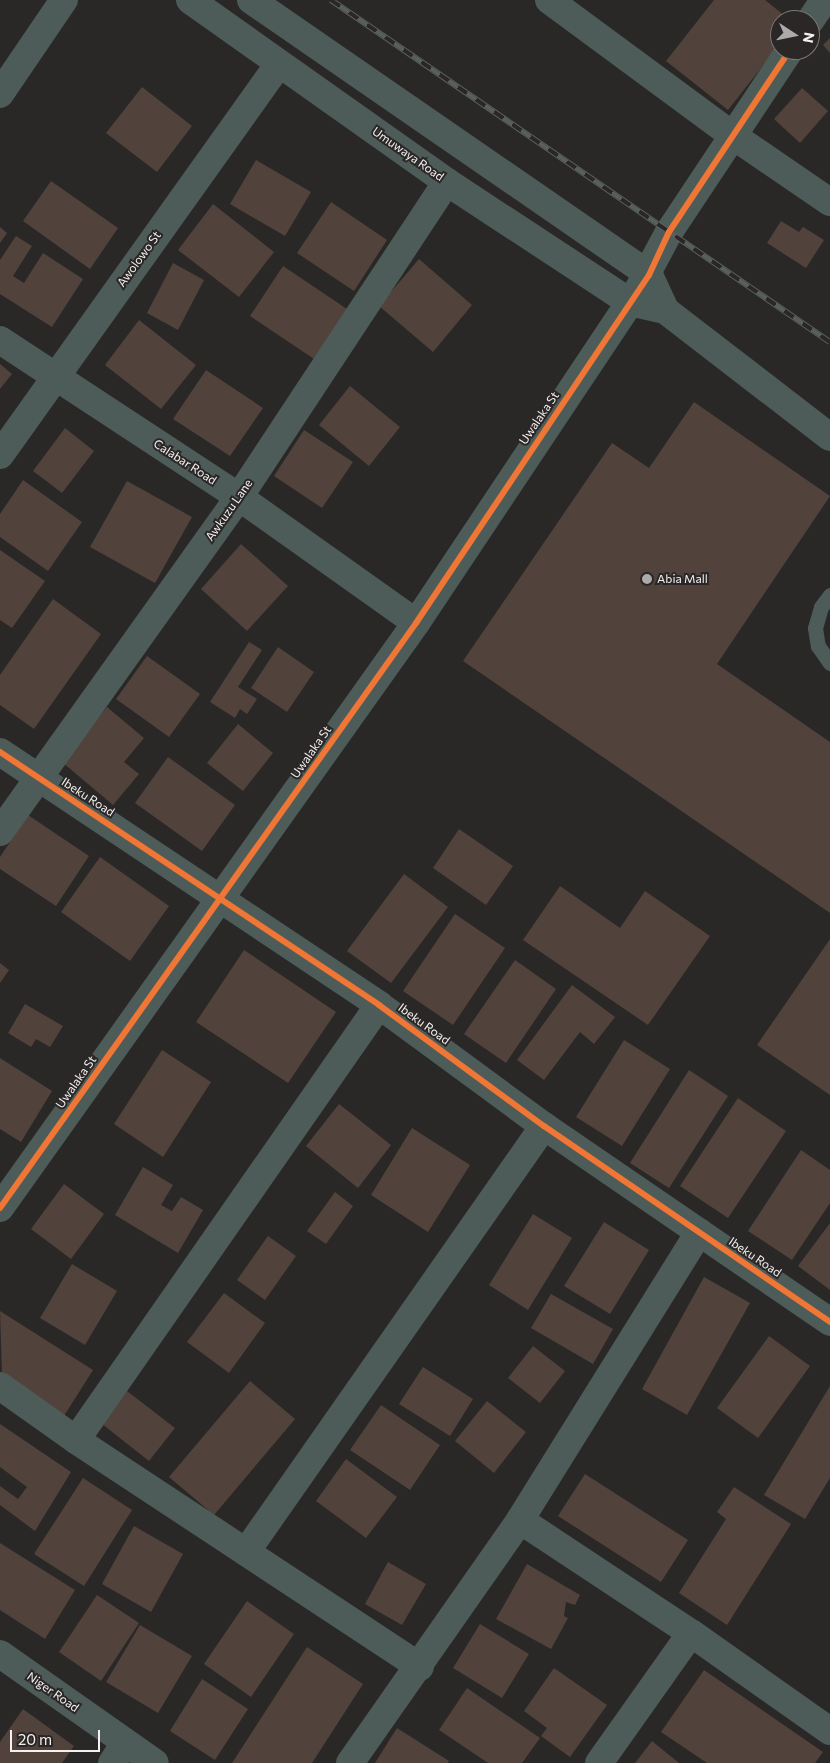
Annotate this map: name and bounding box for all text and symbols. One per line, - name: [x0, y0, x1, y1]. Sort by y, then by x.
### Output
- north arrow: [770, 10, 820, 60]
- text: N: [800, 31, 819, 45]
- street label: Umuwaya Road: [369, 124, 447, 184]
- street label: Awolowo St: [114, 228, 164, 290]
- street label: Uwalaka St: [516, 389, 562, 447]
- street label: Calabar Road: [151, 436, 219, 488]
- street label: Awkuzu Lane: [202, 476, 256, 544]
- place label: Abia Mall: [657, 572, 708, 586]
- marker: Abia Mall: [641, 573, 653, 585]
- street label: Uwalaka St: [288, 723, 334, 781]
- street label: Ibeku Road: [59, 775, 117, 819]
- street label: Ibeku Road: [395, 1000, 453, 1048]
- street label: Uwalaka St: [53, 1053, 99, 1111]
- street label: Ibeku Road: [726, 1234, 784, 1280]
- street label: Niger Road: [24, 1669, 82, 1715]
- scale bar: [12, 1720, 102, 1752]
- text: 20 m: [18, 1730, 52, 1748]

